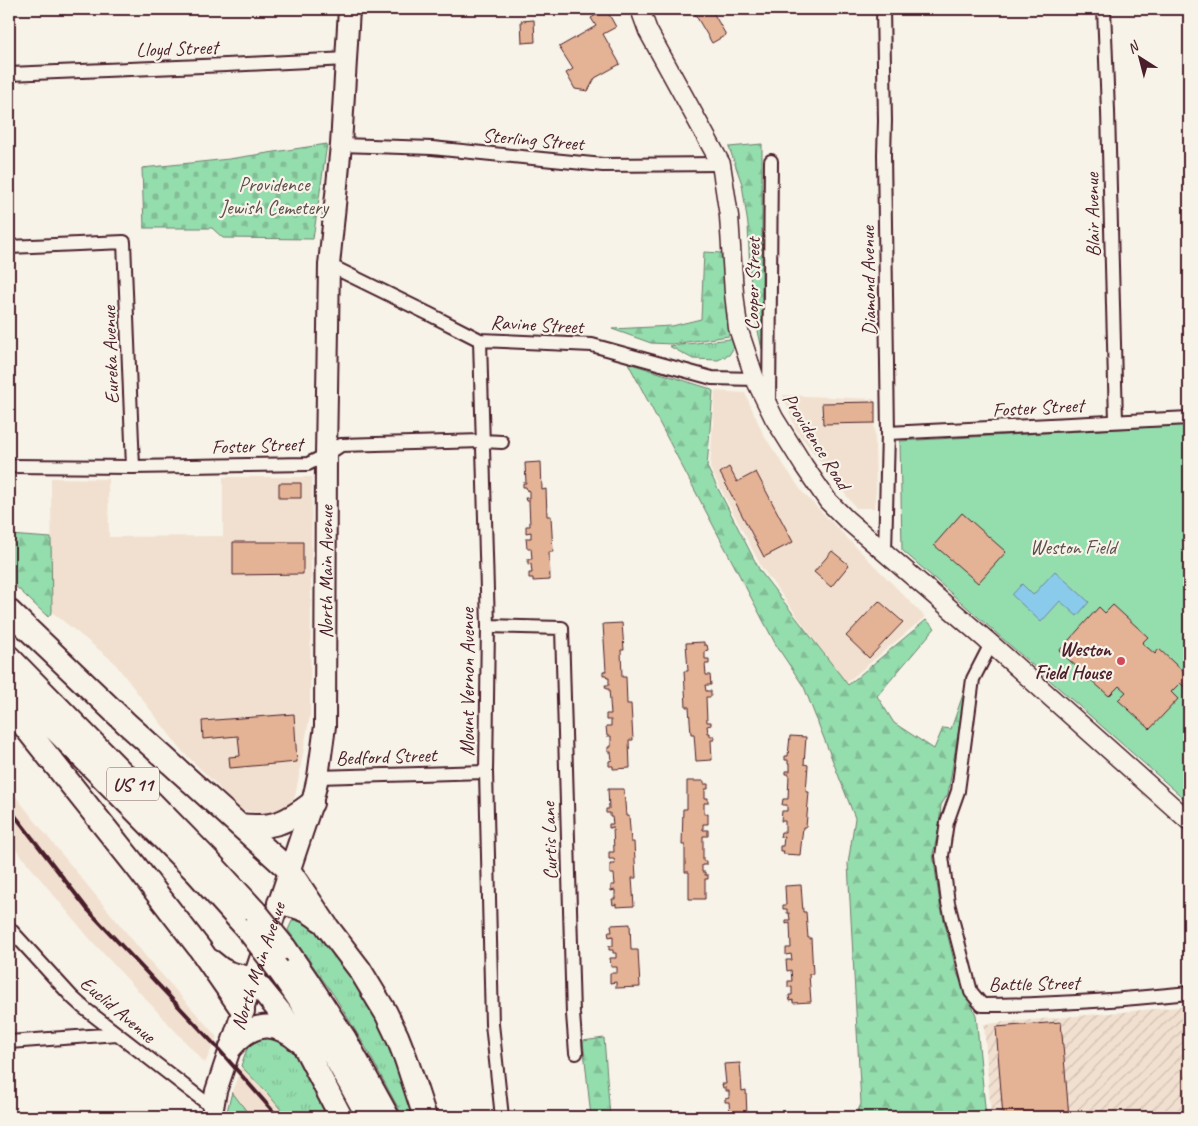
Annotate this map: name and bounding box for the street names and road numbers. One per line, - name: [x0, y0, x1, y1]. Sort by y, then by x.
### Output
- street label: Lloyd Street: [136, 34, 222, 62]
- street label: Sterling Street: [481, 123, 587, 157]
- street label: Blair Avenue: [1079, 171, 1106, 257]
- street label: Diamond Avenue: [855, 225, 882, 336]
- street label: Cooper Street: [739, 235, 766, 331]
- street label: Eureka Avenue: [96, 304, 125, 404]
- street label: Ravine Street: [490, 310, 586, 340]
- street label: Providence Road: [777, 388, 858, 497]
- street label: Foster Street: [992, 392, 1088, 422]
- street label: Foster Street: [211, 431, 306, 460]
- street label: North Main Avenue: [313, 504, 339, 639]
- street label: Mount Vernon Avenue: [455, 606, 480, 756]
- street label: Bedford Street: [335, 742, 439, 771]
- road number: US 11: [107, 768, 159, 801]
- street label: Curtis Lane: [536, 800, 563, 880]
- street label: North Main Avenue: [225, 898, 291, 1033]
- street label: Battle Street: [988, 970, 1083, 997]
- street label: Euclid Avenue: [75, 971, 162, 1049]

